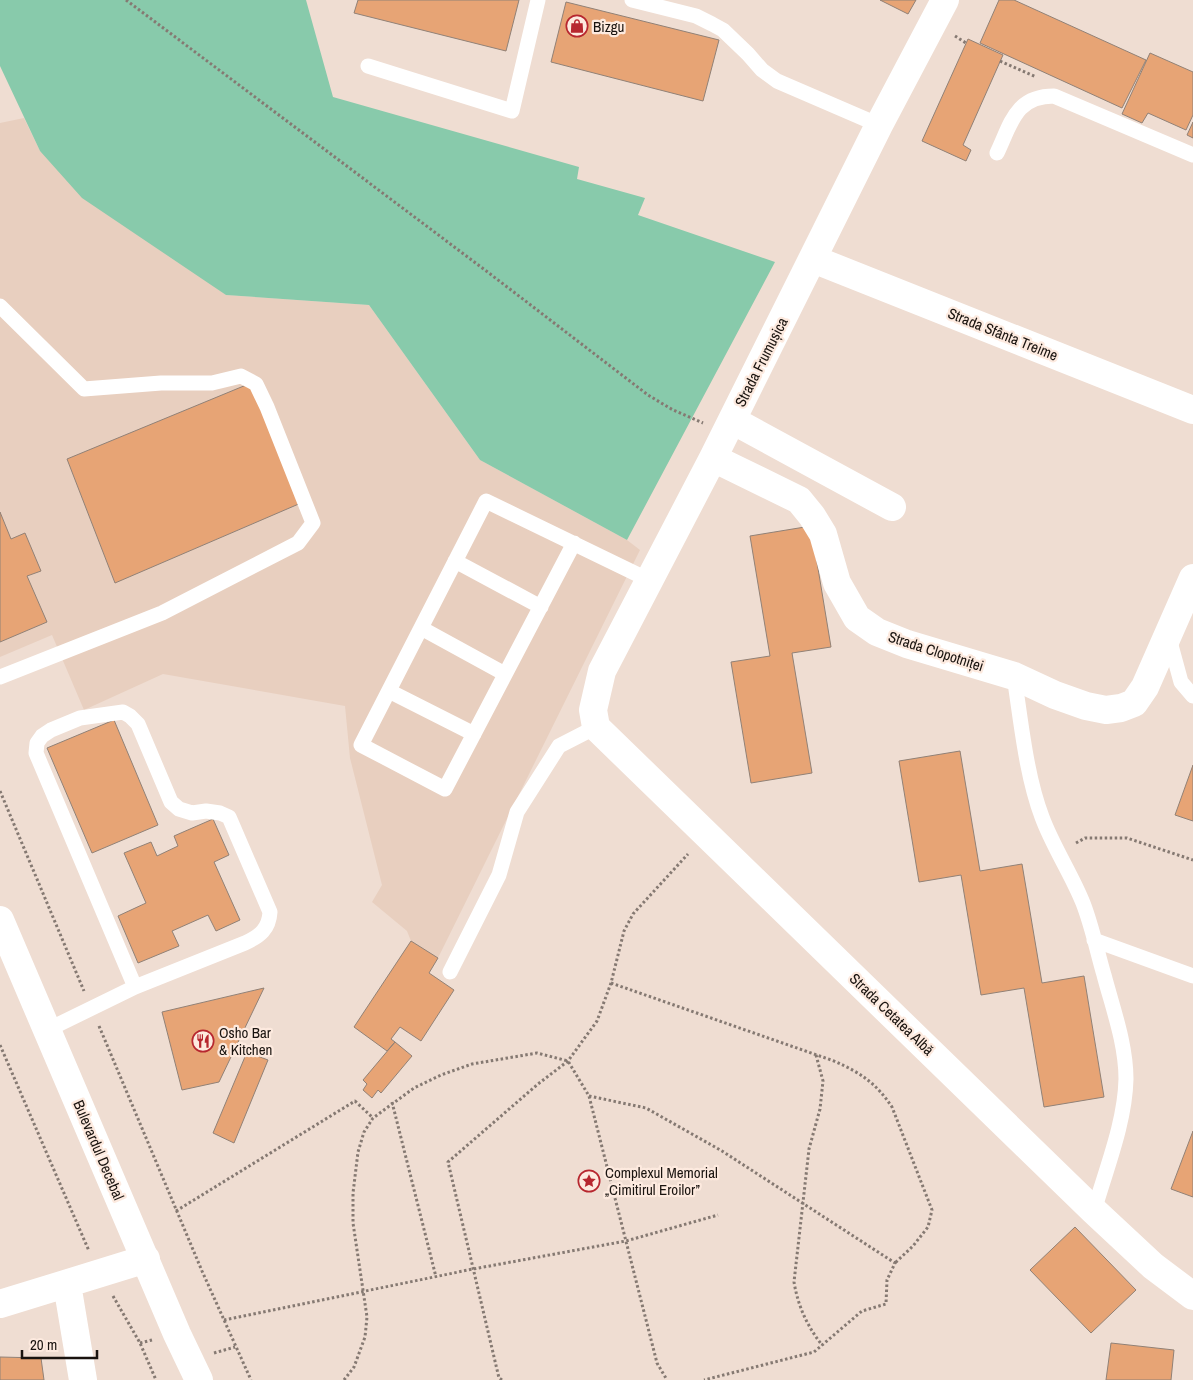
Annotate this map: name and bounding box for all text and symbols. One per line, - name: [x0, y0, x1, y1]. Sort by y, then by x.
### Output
- shop icon: Bizgu: [565, 14, 589, 38]
- place label: Bizgu: [593, 16, 624, 37]
- street label: Strada Sfânta Treime: [945, 302, 1061, 366]
- street label: Strada Frumușica: [729, 314, 793, 410]
- street label: Strada Clopotniței: [886, 626, 986, 676]
- street label: Strada Cetatea Albă: [845, 968, 939, 1060]
- place label: Osho Bar & Kitchen: [219, 1022, 272, 1060]
- restaurant icon: Osho Bar & Kitchen: [191, 1029, 215, 1053]
- street label: Bulevardul Decebal: [68, 1097, 130, 1203]
- place label: Complexul Memorial „Cimitirul Eroilor”: [605, 1162, 718, 1200]
- place icon: Complexul Memorial „Cimitirul Eroilor”: [577, 1169, 601, 1193]
- scale bar: [22, 1328, 98, 1360]
- text: 20 m: [30, 1334, 57, 1355]

